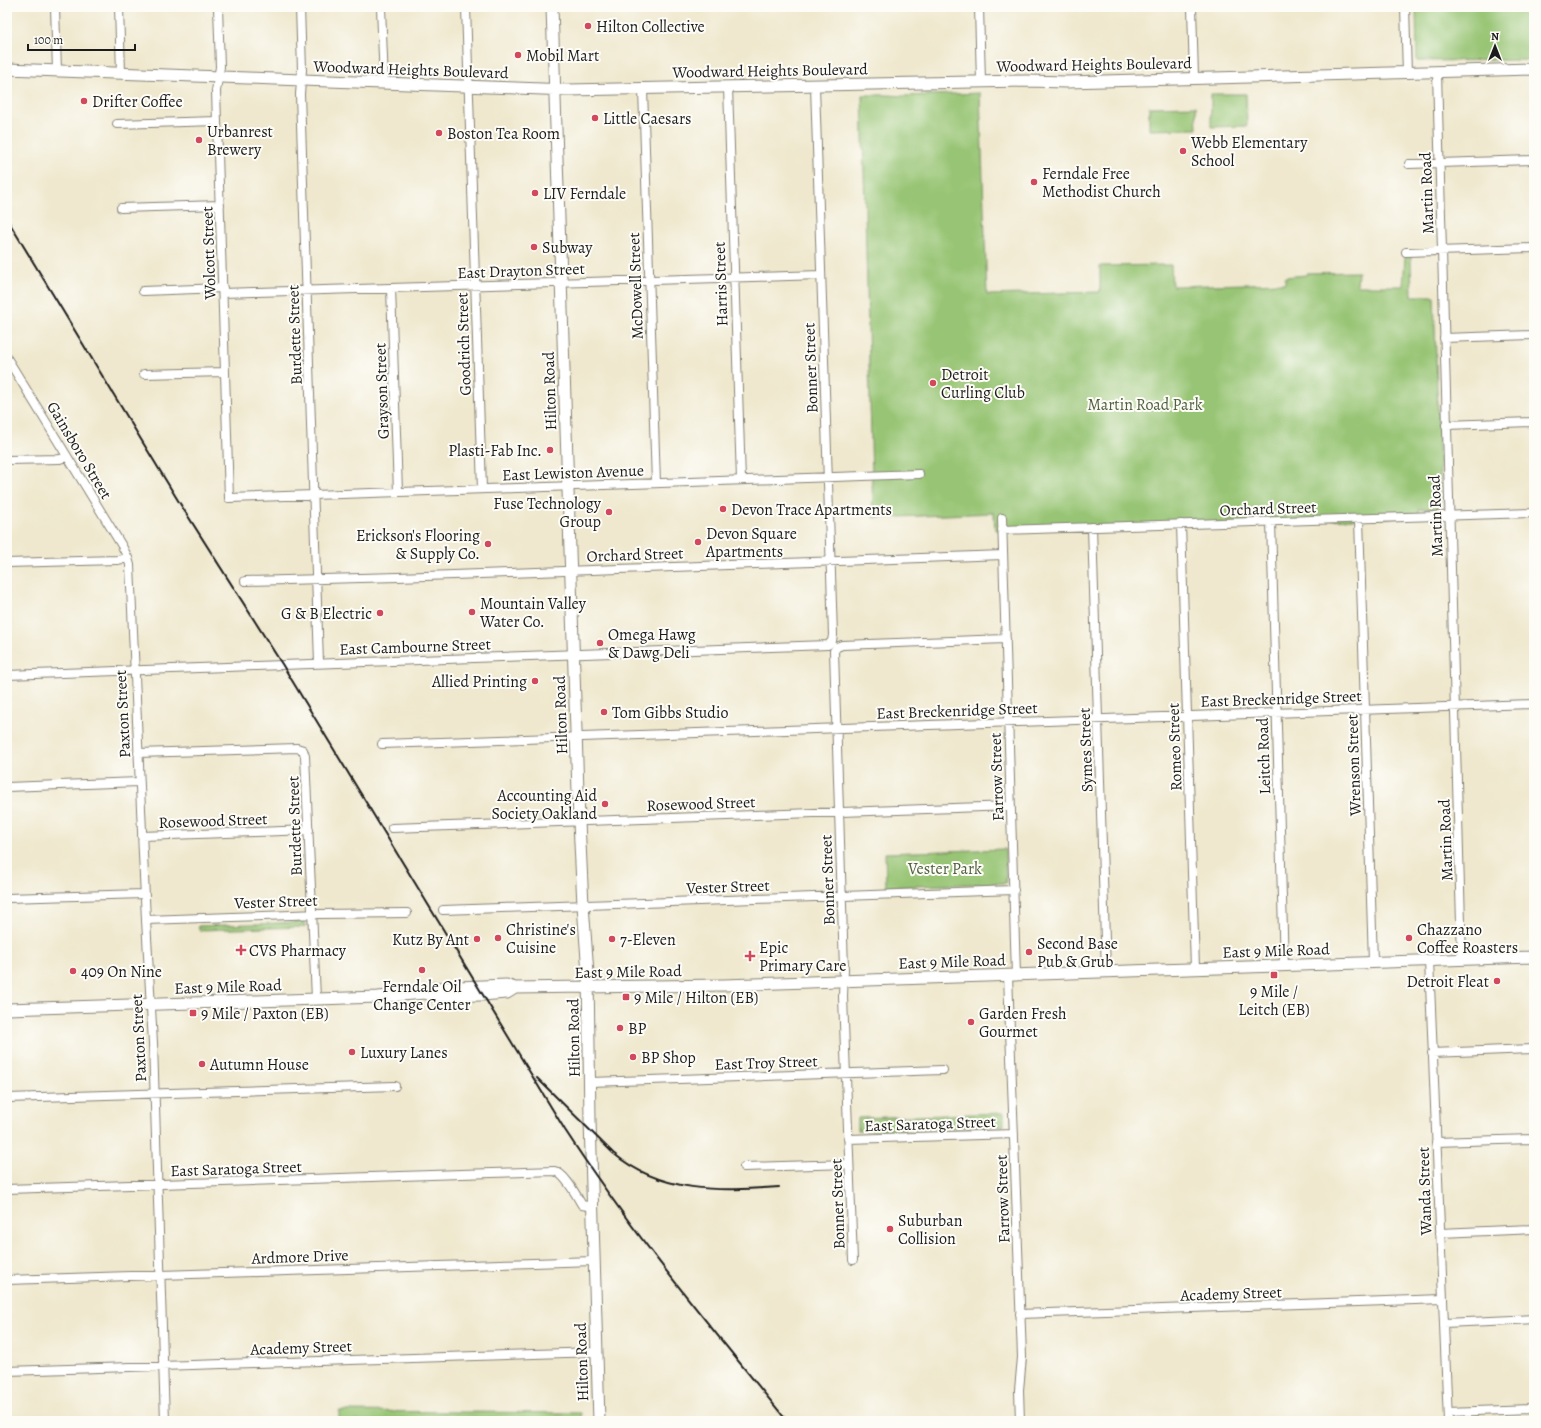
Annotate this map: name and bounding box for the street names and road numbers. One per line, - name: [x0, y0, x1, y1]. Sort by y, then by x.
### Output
- street label: Woodward Heights Boulevard: [995, 52, 1192, 78]
- street label: Woodward Heights Boulevard: [312, 56, 509, 84]
- street label: Woodward Heights Boulevard: [671, 58, 868, 84]
- street label: Martin Road: [1415, 151, 1439, 234]
- street label: Wolcott Street: [196, 206, 222, 301]
- street label: McDowell Street: [623, 232, 649, 340]
- street label: Harris Street: [709, 241, 733, 327]
- street label: East Drayton Street: [457, 258, 585, 284]
- street label: Burdette Street: [282, 285, 308, 385]
- street label: Goodrich Street: [451, 292, 477, 396]
- street label: Bonner Street: [798, 322, 824, 414]
- street label: Grayson Street: [369, 342, 395, 439]
- street label: Hilton Road: [538, 351, 562, 431]
- street label: Gainsboro Street: [41, 398, 117, 503]
- street label: East Lewiston Avenue: [502, 460, 644, 486]
- street label: Martin Road: [1424, 474, 1448, 557]
- street label: Orchard Street: [1219, 496, 1317, 522]
- street label: Orchard Street: [586, 542, 684, 568]
- street label: East Cambourne Street: [339, 633, 491, 661]
- street label: Paxton Street: [110, 669, 136, 759]
- street label: Hilton Road: [549, 675, 573, 755]
- street label: East Breckenridge Street: [1200, 685, 1362, 713]
- street label: East Breckenridge Street: [876, 697, 1038, 725]
- street label: Romeo Street: [1162, 702, 1188, 791]
- street label: Symes Street: [1074, 707, 1098, 793]
- street label: Wrenson Street: [1341, 714, 1367, 817]
- street label: Leitch Road: [1252, 717, 1276, 795]
- street label: Farrow Street: [984, 732, 1010, 822]
- street label: Burdette Street: [282, 776, 308, 876]
- street label: Rosewood Street: [646, 791, 756, 817]
- street label: Martin Road: [1434, 798, 1458, 881]
- street label: Rosewood Street: [158, 808, 268, 834]
- street label: Bonner Street: [815, 834, 841, 926]
- street label: Vester Street: [685, 875, 770, 899]
- street label: Vester Street: [233, 890, 318, 914]
- street label: East 9 Mile Road: [1222, 938, 1330, 964]
- street label: East 9 Mile Road: [898, 949, 1006, 975]
- street label: East 9 Mile Road: [574, 960, 682, 984]
- street label: East 9 Mile Road: [174, 974, 282, 1000]
- street label: Paxton Street: [126, 993, 152, 1083]
- street label: Hilton Road: [562, 998, 586, 1078]
- street label: East Troy Street: [714, 1050, 818, 1076]
- street label: East Saratoga Street: [864, 1111, 996, 1137]
- street label: Wanda Street: [1412, 1146, 1438, 1237]
- street label: Farrow Street: [990, 1154, 1016, 1244]
- street label: East Saratoga Street: [170, 1156, 302, 1182]
- street label: Bonner Street: [825, 1158, 851, 1250]
- street label: Ardmore Drive: [250, 1244, 349, 1270]
- street label: Academy Street: [1179, 1281, 1282, 1307]
- street label: Hilton Road: [570, 1322, 594, 1402]
- street label: Academy Street: [249, 1335, 352, 1361]

